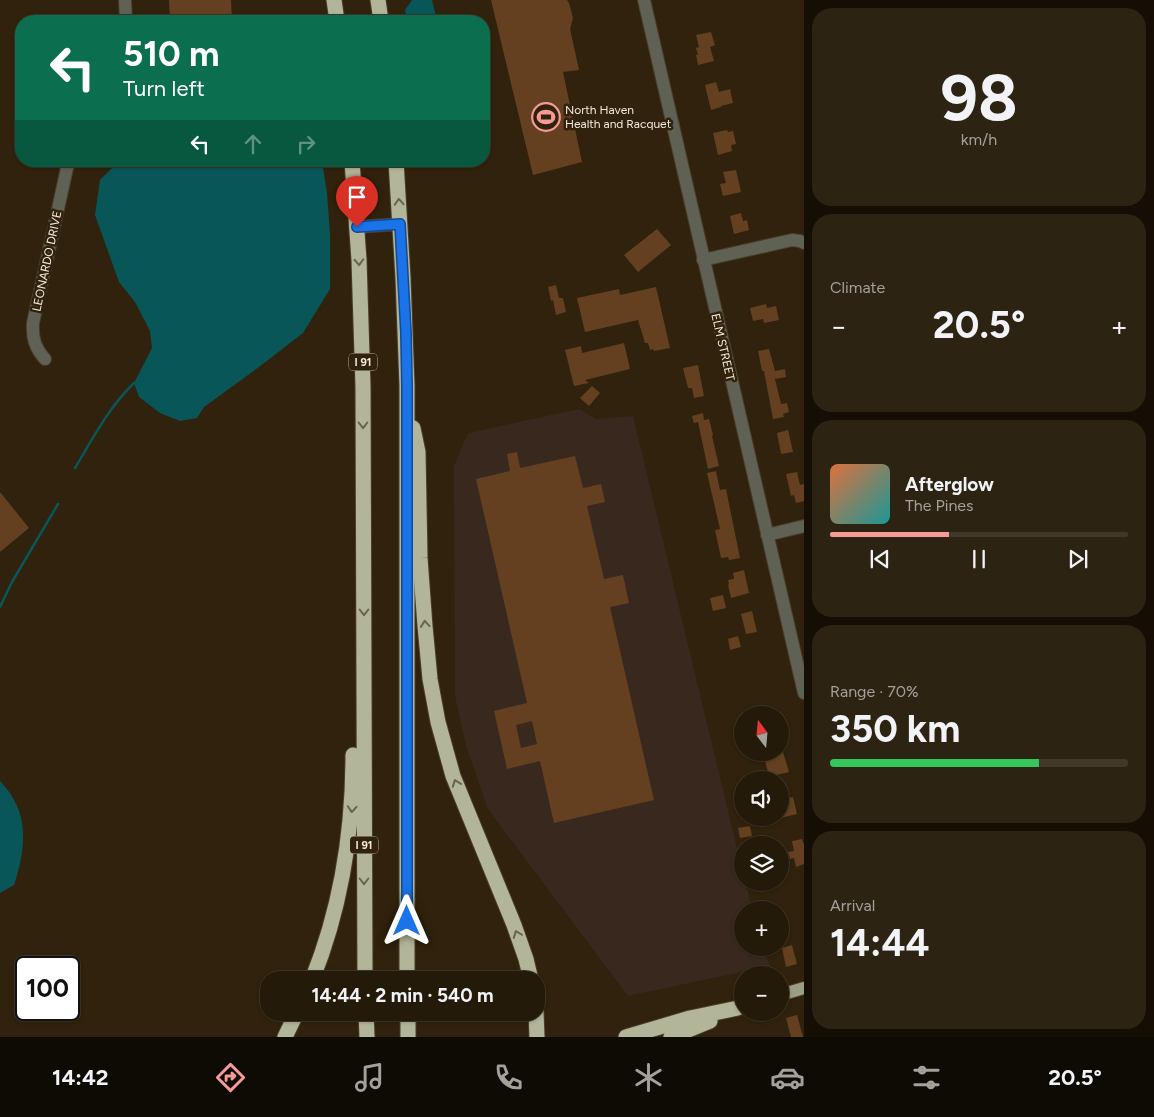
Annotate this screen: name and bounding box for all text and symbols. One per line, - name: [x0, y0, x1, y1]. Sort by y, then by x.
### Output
- text: 510 m: [123, 33, 220, 75]
- icon: left: [40, 35, 105, 100]
- text: 98: [940, 58, 1018, 136]
- text: Turn left: [123, 75, 205, 102]
- sports icon: North Haven Health and Racquet: [531, 102, 561, 132]
- place label: North Haven Health and Racquet: [565, 103, 672, 131]
- icon: left: [186, 130, 214, 158]
- icon: ahead: [239, 130, 267, 158]
- icon: right: [292, 130, 320, 158]
- text: km/h: [961, 130, 997, 149]
- pin: [336, 176, 378, 227]
- icon: arrive: [343, 183, 371, 211]
- one-way arrow: [393, 198, 404, 206]
- street label: LEONARDO DRIVE: [29, 209, 65, 313]
- one-way arrow: [354, 258, 365, 266]
- text: Climate: [830, 278, 885, 297]
- text: 20.5°: [933, 302, 1025, 348]
- text: −: [830, 309, 847, 343]
- text: +: [1111, 309, 1128, 343]
- street label: ELM STREET: [708, 312, 738, 382]
- road number: I 91: [349, 354, 377, 371]
- one-way arrow: [358, 421, 368, 429]
- text: Afterglow: [905, 473, 994, 496]
- text: The Pines: [905, 496, 974, 515]
- icon: previous: [866, 545, 894, 573]
- icon: pause: [965, 545, 993, 573]
- icon: next: [1064, 545, 1092, 573]
- one-way arrow: [359, 609, 369, 617]
- one-way arrow: [420, 620, 431, 628]
- text: Range · 70%: [830, 682, 919, 701]
- north arrow: [734, 706, 789, 761]
- map controls: [734, 706, 789, 1021]
- text: 350 km: [830, 706, 960, 752]
- button: sound: [734, 771, 789, 826]
- one-way arrow: [452, 779, 462, 788]
- one-way arrow: [346, 806, 357, 814]
- road number: I 91: [350, 836, 378, 854]
- button: layers: [734, 836, 789, 891]
- one-way arrow: [359, 878, 369, 885]
- position arrow: [380, 894, 432, 946]
- text: Arrival: [830, 896, 875, 915]
- button: +: [734, 901, 789, 956]
- text: 14:44: [830, 920, 930, 966]
- one-way arrow: [513, 930, 523, 938]
- speed limit sign: 100: [15, 956, 80, 1021]
- button: −: [734, 966, 789, 1021]
- text: 14:44 · 2 min · 540 m: [311, 984, 494, 1007]
- icon: directions: [213, 1060, 248, 1095]
- icon: music: [352, 1060, 387, 1095]
- icon: phone: [491, 1060, 526, 1095]
- icon: climate: [631, 1060, 666, 1095]
- icon: car: [770, 1060, 805, 1095]
- icon: filters: [909, 1060, 944, 1095]
- text: 14:42: [52, 1064, 109, 1091]
- text: 20.5°: [1048, 1064, 1102, 1091]

